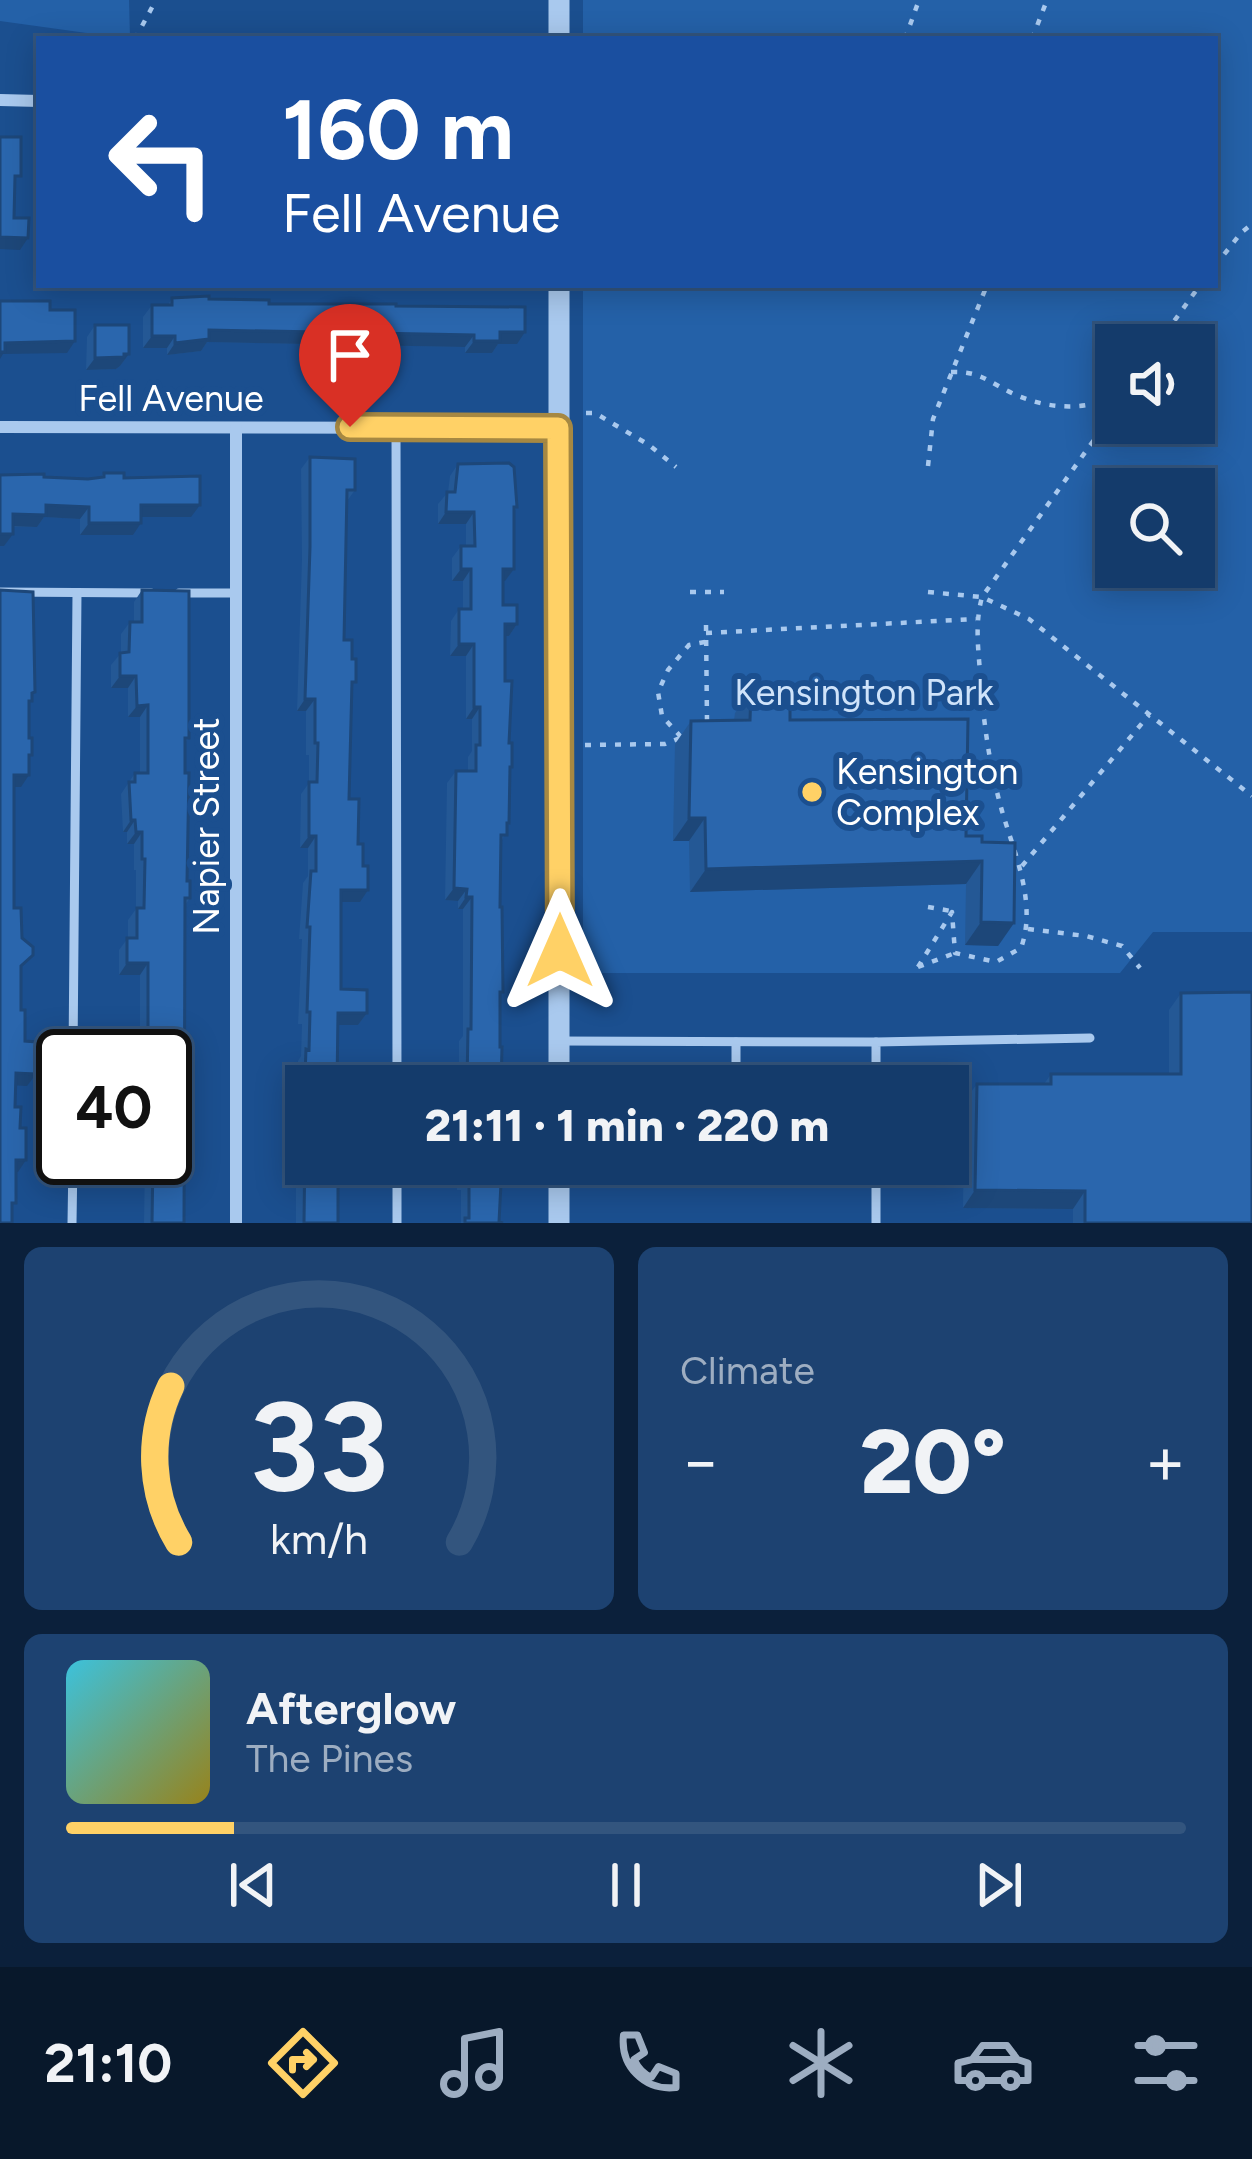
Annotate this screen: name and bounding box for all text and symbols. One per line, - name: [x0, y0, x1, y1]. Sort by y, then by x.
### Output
- text: 160 m: [282, 79, 514, 180]
- icon: left: [84, 84, 240, 240]
- text: Fell Avenue: [282, 181, 560, 246]
- pin: [299, 304, 401, 427]
- icon: arrive: [317, 322, 383, 388]
- map controls: [1095, 324, 1215, 588]
- button: sound: [1095, 324, 1215, 444]
- street label: Fell Avenue: [78, 377, 264, 420]
- button: search: [1095, 468, 1215, 588]
- park label: Kensington Park: [734, 671, 994, 714]
- street label: Napier Street: [185, 717, 228, 935]
- place label: Kensington Complex: [836, 750, 1018, 834]
- marker: Kensington Complex: [799, 779, 825, 805]
- position arrow: [497, 888, 623, 1014]
- speed limit sign: 40: [36, 1029, 192, 1185]
- text: 21:11 · 1 min · 220 m: [425, 1098, 829, 1152]
- text: Climate: [680, 1347, 815, 1394]
- text: 33: [250, 1372, 388, 1522]
- text: 20°: [860, 1407, 1006, 1516]
- text: −: [680, 1421, 721, 1501]
- text: +: [1145, 1421, 1186, 1501]
- text: km/h: [270, 1512, 368, 1564]
- text: Afterglow: [246, 1681, 456, 1735]
- text: The Pines: [246, 1735, 413, 1782]
- icon: previous: [220, 1852, 286, 1918]
- icon: pause: [593, 1852, 659, 1918]
- icon: next: [966, 1852, 1032, 1918]
- icon: directions: [261, 2021, 345, 2105]
- icon: music: [433, 2021, 517, 2105]
- icon: phone: [606, 2021, 690, 2105]
- icon: climate: [779, 2021, 863, 2105]
- icon: car: [951, 2021, 1035, 2105]
- icon: filters: [1124, 2021, 1208, 2105]
- text: 21:10: [44, 2031, 172, 2096]

